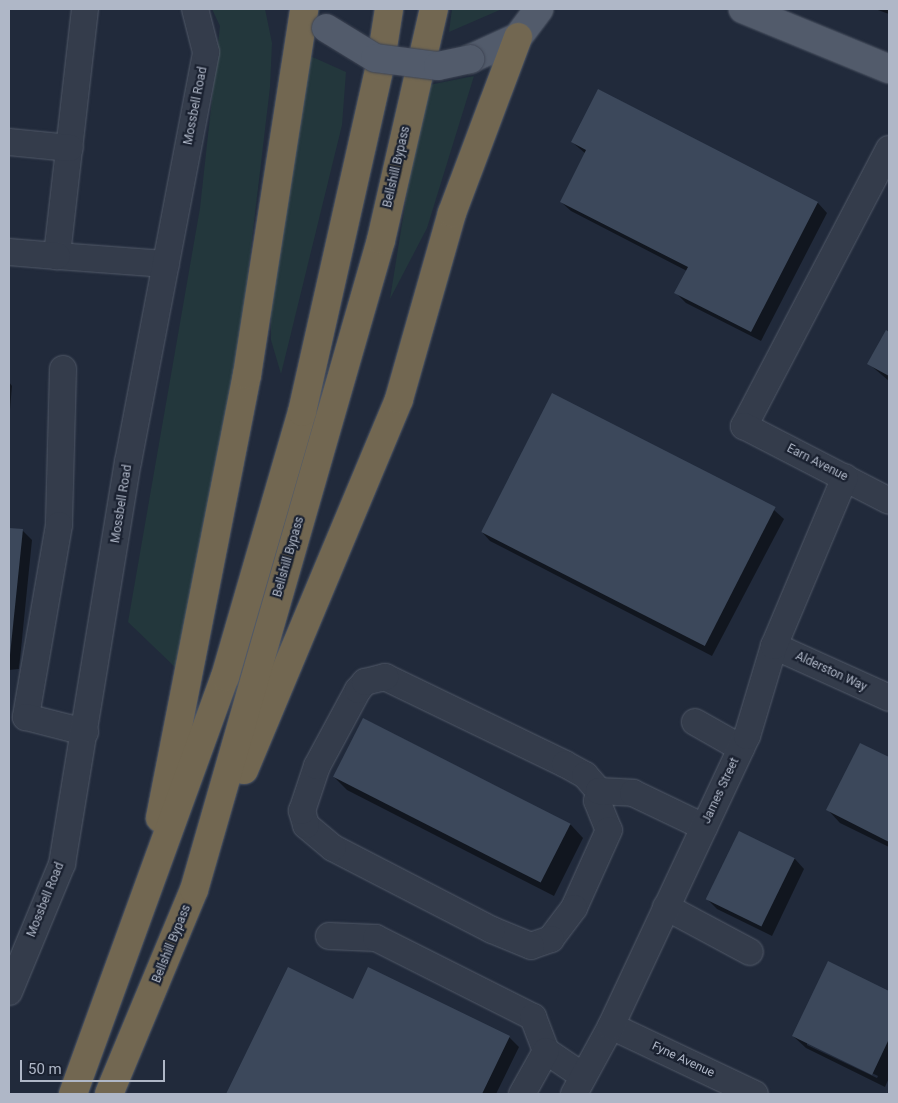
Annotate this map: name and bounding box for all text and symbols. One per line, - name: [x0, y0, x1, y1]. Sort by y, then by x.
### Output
- street label: Mossbell Road: [181, 66, 211, 146]
- street label: Bellshill Bypass: [381, 125, 413, 209]
- street label: Earn Avenue: [784, 442, 850, 484]
- street label: Mossbell Road: [109, 464, 135, 544]
- street label: Bellshill Bypass: [271, 515, 307, 599]
- street label: Alderston Way: [793, 649, 869, 695]
- street label: James Street: [700, 756, 742, 826]
- street label: Mossbell Road: [24, 861, 68, 939]
- street label: Bellshill Bypass: [150, 903, 194, 985]
- street label: Fyne Avenue: [649, 1039, 717, 1081]
- scale bar: [22, 1050, 168, 1082]
- text: 50 m: [28, 1060, 62, 1078]

